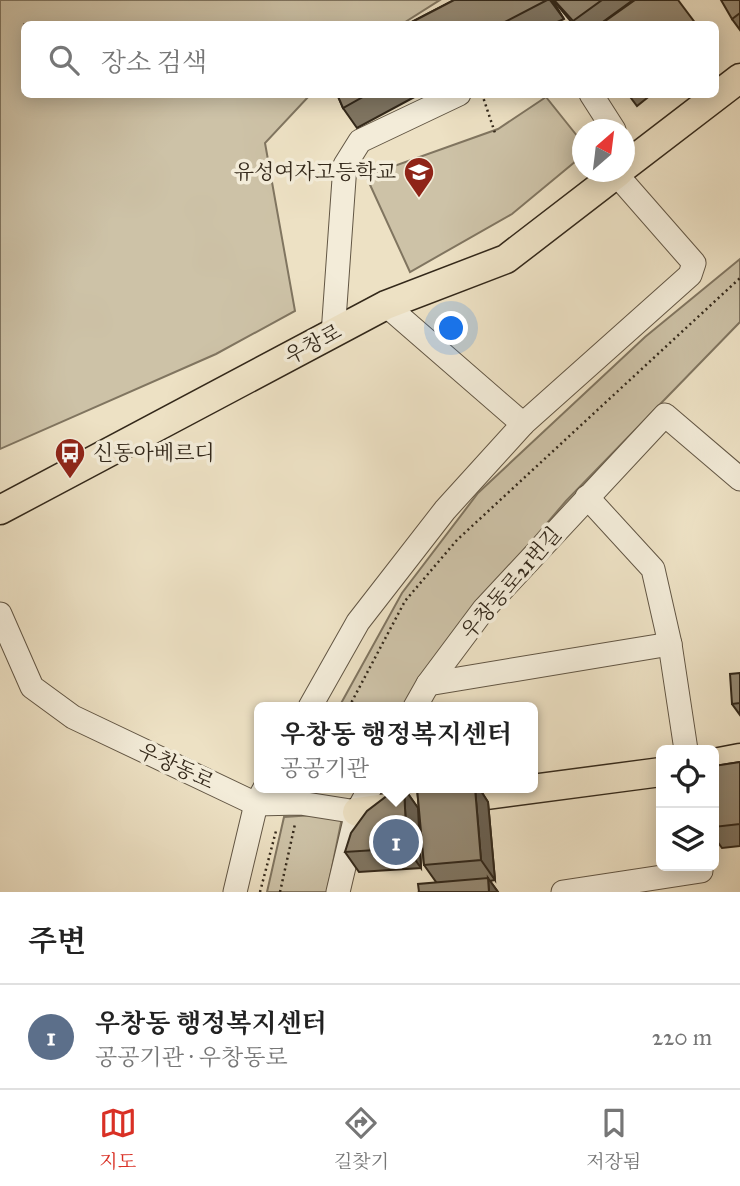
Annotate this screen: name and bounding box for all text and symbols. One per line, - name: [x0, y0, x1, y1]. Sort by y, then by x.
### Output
- search box: [21, 21, 719, 98]
- icon: search: [45, 41, 83, 79]
- text: 장소 검색: [101, 46, 207, 78]
- north arrow: [572, 119, 635, 182]
- school or university icon: 유성여자고등학교: [402, 155, 436, 199]
- place label: 유성여자고등학교: [234, 159, 396, 185]
- your location: [434, 311, 468, 345]
- street label: 우창로: [280, 318, 346, 370]
- bus stop icon: 신동아베르디: [53, 436, 87, 480]
- place label: 신동아베르디: [93, 440, 215, 466]
- street label: 우창동로21번길: [455, 522, 567, 644]
- popup: [254, 702, 538, 793]
- text: 우창동 행정복지센터: [280, 718, 512, 750]
- street label: 우창동로: [134, 737, 218, 795]
- map controls: [656, 745, 719, 871]
- button: locate: [656, 745, 719, 808]
- text: 공공기관: [280, 754, 369, 782]
- button: layers: [656, 808, 719, 871]
- pin: 1: [373, 816, 419, 868]
- text: 주변: [28, 923, 86, 959]
- text: 우창동 행정복지센터: [95, 1007, 327, 1039]
- text: 1: [46, 1023, 56, 1051]
- text: 220 m: [652, 1023, 712, 1051]
- text: 공공기관 · 우창동로: [95, 1043, 288, 1071]
- tab: 지도: [99, 1104, 137, 1173]
- tab: 길찾기: [334, 1104, 389, 1173]
- tab: 저장됨: [586, 1104, 641, 1173]

